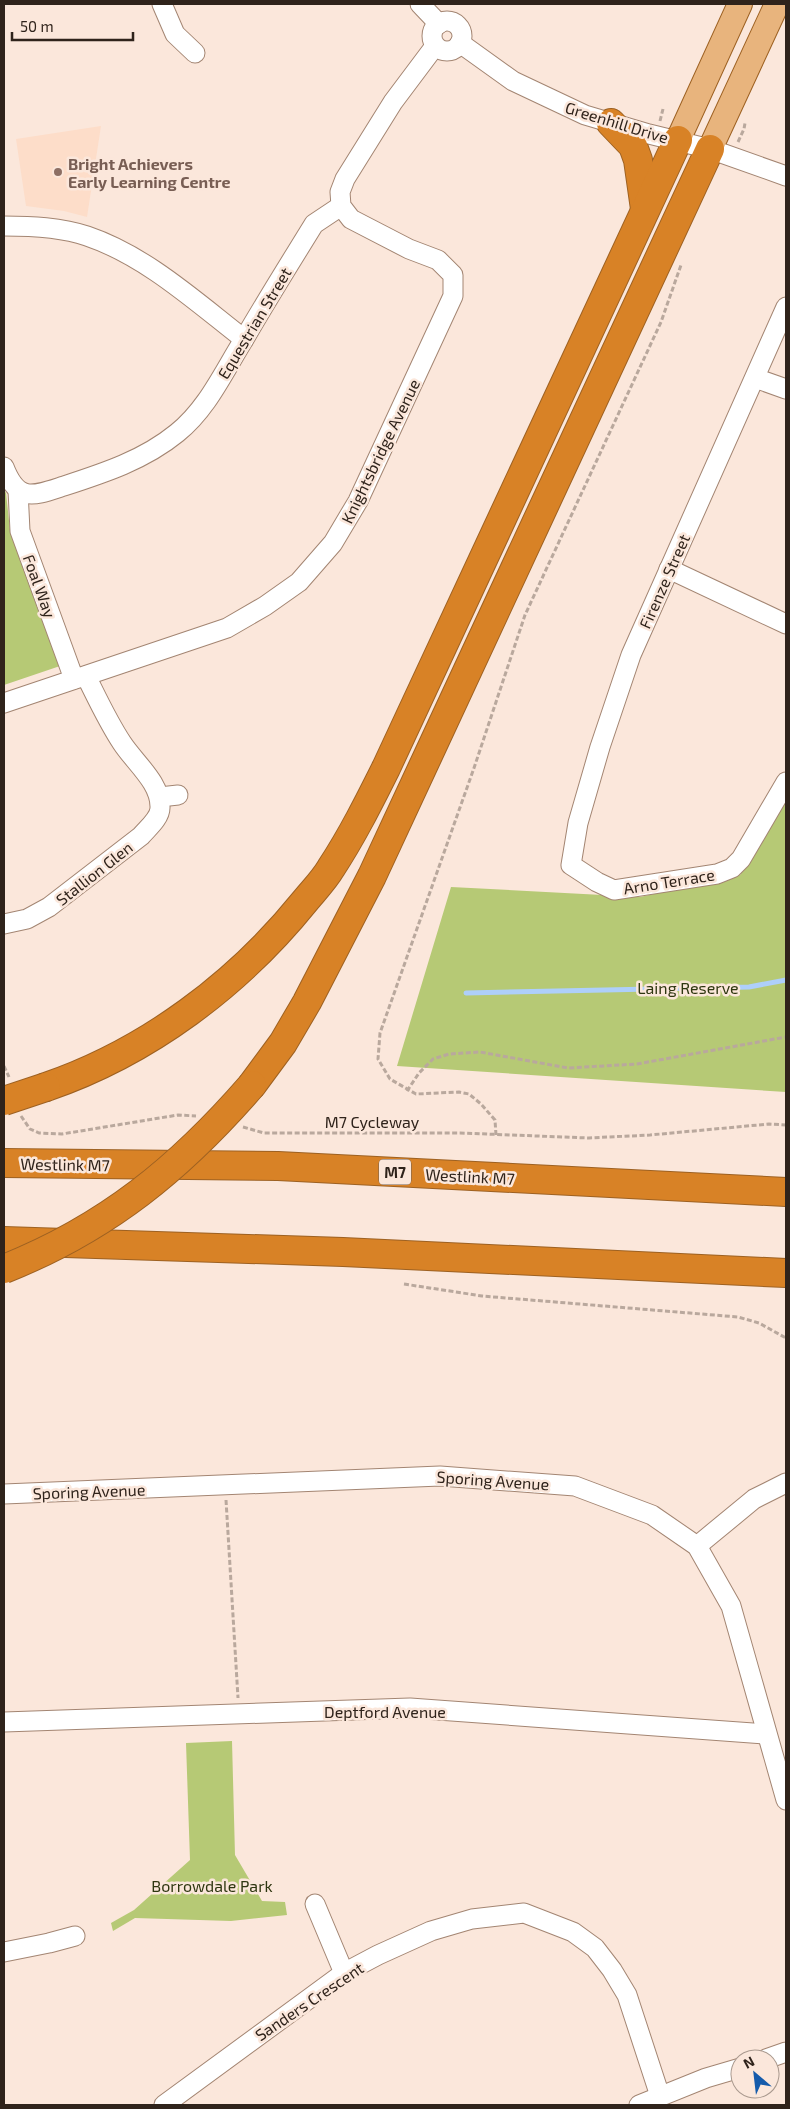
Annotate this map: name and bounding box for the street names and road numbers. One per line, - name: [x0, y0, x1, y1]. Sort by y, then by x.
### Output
- street label: Greenhill Drive: [563, 97, 671, 147]
- street label: Equestrian Street: [213, 264, 295, 382]
- street label: Knightsbridge Avenue: [337, 376, 423, 526]
- street label: Firenze Street: [635, 531, 693, 631]
- street label: Foal Way: [20, 552, 60, 621]
- street label: Stallion Glen: [52, 837, 136, 909]
- street label: Arno Terrace: [622, 864, 716, 898]
- street label: M7 Cycleway: [325, 1112, 420, 1131]
- street label: Westlink M7: [20, 1154, 110, 1174]
- road number: M7: [379, 1160, 411, 1184]
- street label: Westlink M7: [425, 1164, 515, 1188]
- street label: Sporing Avenue: [436, 1467, 550, 1493]
- street label: Sporing Avenue: [32, 1480, 146, 1502]
- street label: Deptford Avenue: [324, 1702, 446, 1721]
- street label: Sanders Crescent: [251, 1958, 367, 2044]

